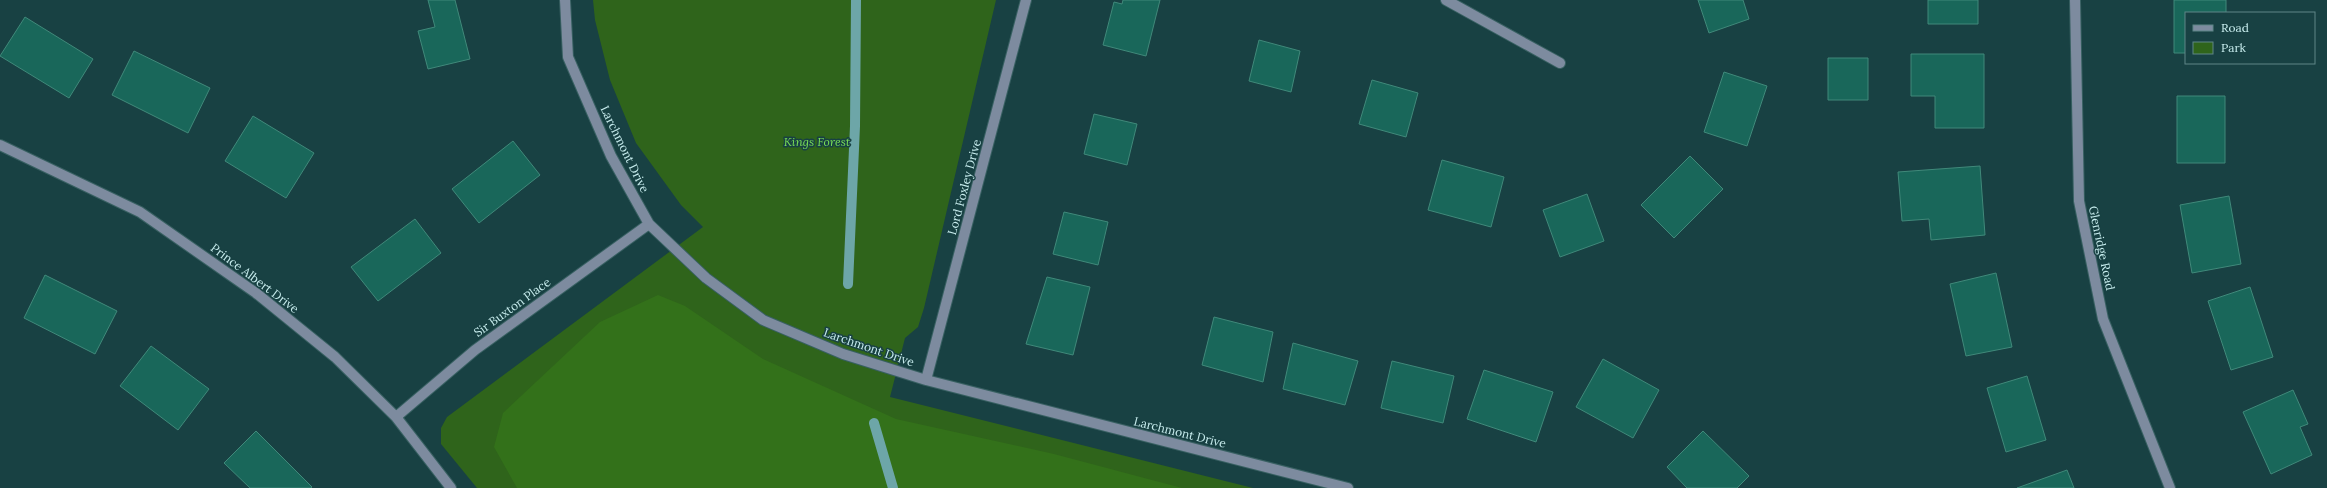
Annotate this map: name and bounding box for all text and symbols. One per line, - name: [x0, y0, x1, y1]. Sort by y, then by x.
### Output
- legend: [2185, 12, 2315, 64]
- text: Road: [2221, 20, 2249, 35]
- text: Park: [2221, 40, 2247, 55]
- street label: Larchmont Drive: [597, 103, 653, 195]
- park label: Kings Forest: [784, 134, 851, 149]
- street label: Lord Foxley Drive: [944, 137, 984, 236]
- street label: Glenridge Road: [2086, 204, 2118, 292]
- street label: Prince Albert Drive: [208, 240, 302, 316]
- street label: Sir Buxton Place: [471, 274, 554, 340]
- street label: Larchmont Drive: [822, 324, 917, 370]
- street label: Larchmont Drive: [1132, 413, 1228, 451]

